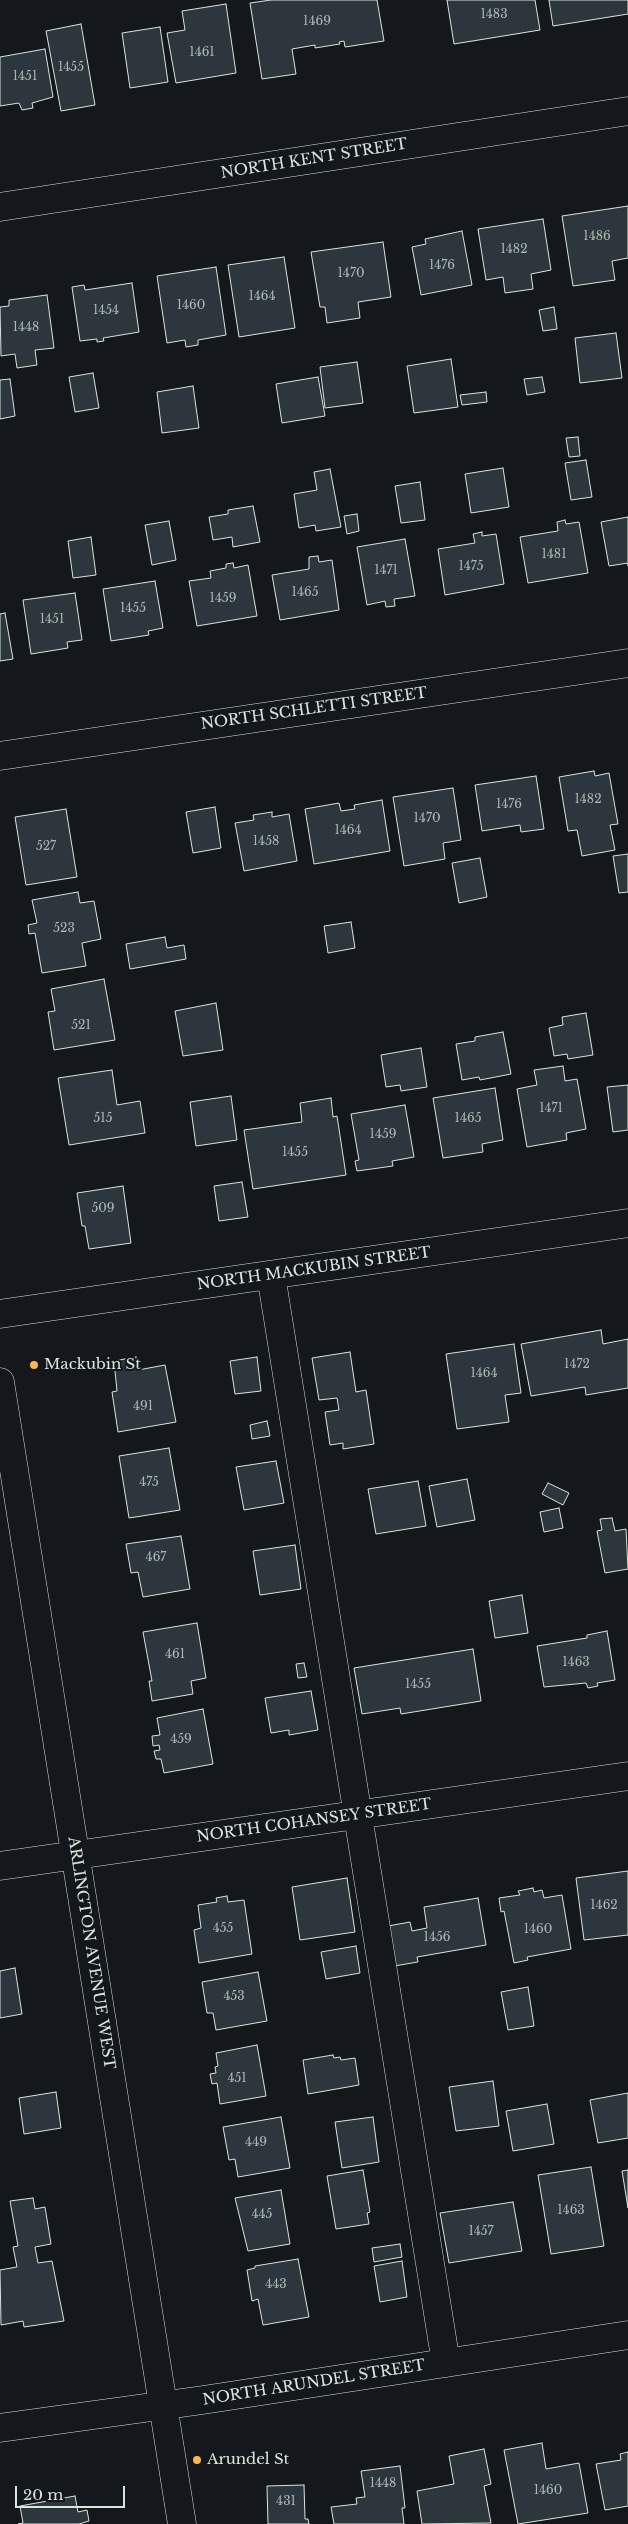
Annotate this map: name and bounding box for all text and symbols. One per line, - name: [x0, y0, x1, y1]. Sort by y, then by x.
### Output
- house number: 1483: [480, 8, 508, 22]
- house number: 1469: [303, 15, 331, 29]
- house number: 1461: [189, 46, 215, 60]
- house number: 1455: [58, 61, 84, 75]
- house number: 1451: [13, 70, 37, 84]
- street label: NORTH KENT STREET: [219, 135, 409, 183]
- house number: 1486: [583, 230, 611, 244]
- house number: 1482: [500, 243, 528, 257]
- house number: 1476: [429, 259, 455, 273]
- house number: 1470: [338, 267, 364, 281]
- house number: 1464: [248, 290, 276, 304]
- house number: 1460: [177, 299, 205, 313]
- house number: 1454: [93, 304, 119, 318]
- house number: 1448: [13, 321, 39, 335]
- house number: 1481: [542, 548, 566, 562]
- house number: 1475: [458, 560, 484, 574]
- house number: 1471: [374, 564, 398, 578]
- house number: 1465: [292, 586, 318, 600]
- house number: 1459: [210, 592, 236, 606]
- house number: 1455: [120, 602, 146, 616]
- house number: 1451: [40, 613, 64, 627]
- street label: NORTH SCHLETTI STREET: [200, 684, 428, 734]
- house number: 1482: [574, 793, 602, 807]
- house number: 1476: [496, 798, 522, 812]
- house number: 1470: [414, 812, 440, 826]
- house number: 1464: [334, 824, 362, 838]
- house number: 1458: [253, 835, 279, 849]
- house number: 527: [36, 840, 56, 854]
- house number: 523: [53, 922, 75, 936]
- house number: 521: [71, 1019, 91, 1033]
- house number: 1471: [539, 1102, 563, 1116]
- house number: 515: [94, 1112, 112, 1126]
- house number: 1465: [455, 1112, 481, 1126]
- house number: 1459: [370, 1128, 396, 1142]
- house number: 1455: [282, 1146, 308, 1160]
- house number: 509: [91, 1202, 115, 1216]
- street label: NORTH MACKUBIN STREET: [196, 1244, 432, 1294]
- place label: Mackubin St: [44, 1356, 141, 1374]
- house number: 1472: [564, 1358, 590, 1372]
- marker: Mackubin St: [28, 1359, 40, 1371]
- house number: 1464: [470, 1367, 498, 1381]
- house number: 491: [133, 1400, 153, 1414]
- house number: 475: [139, 1476, 159, 1490]
- house number: 467: [146, 1551, 166, 1565]
- house number: 461: [165, 1648, 185, 1662]
- house number: 1463: [562, 1656, 590, 1670]
- house number: 1455: [405, 1678, 431, 1692]
- house number: 459: [170, 1733, 192, 1747]
- street label: NORTH COHANSEY STREET: [195, 1796, 433, 1846]
- street label: ARLINGTON AVENUE WEST: [64, 1835, 118, 2071]
- house number: 1462: [590, 1899, 618, 1913]
- house number: 455: [213, 1922, 233, 1936]
- house number: 1460: [524, 1923, 552, 1937]
- house number: 1456: [424, 1931, 450, 1945]
- house number: 453: [223, 1990, 245, 2004]
- house number: 451: [227, 2072, 247, 2086]
- house number: 449: [245, 2136, 267, 2150]
- house number: 1463: [557, 2204, 585, 2218]
- house number: 445: [252, 2208, 272, 2222]
- house number: 1457: [468, 2225, 494, 2239]
- house number: 443: [265, 2278, 287, 2292]
- street label: NORTH ARUNDEL STREET: [201, 2357, 427, 2409]
- place label: Arundel St: [207, 2451, 289, 2469]
- marker: Arundel St: [191, 2454, 203, 2466]
- scale bar: [18, 2476, 128, 2508]
- house number: 1448: [370, 2477, 396, 2491]
- house number: 1460: [534, 2484, 562, 2498]
- text: 20 m: [23, 2485, 63, 2504]
- house number: 431: [276, 2495, 296, 2509]

